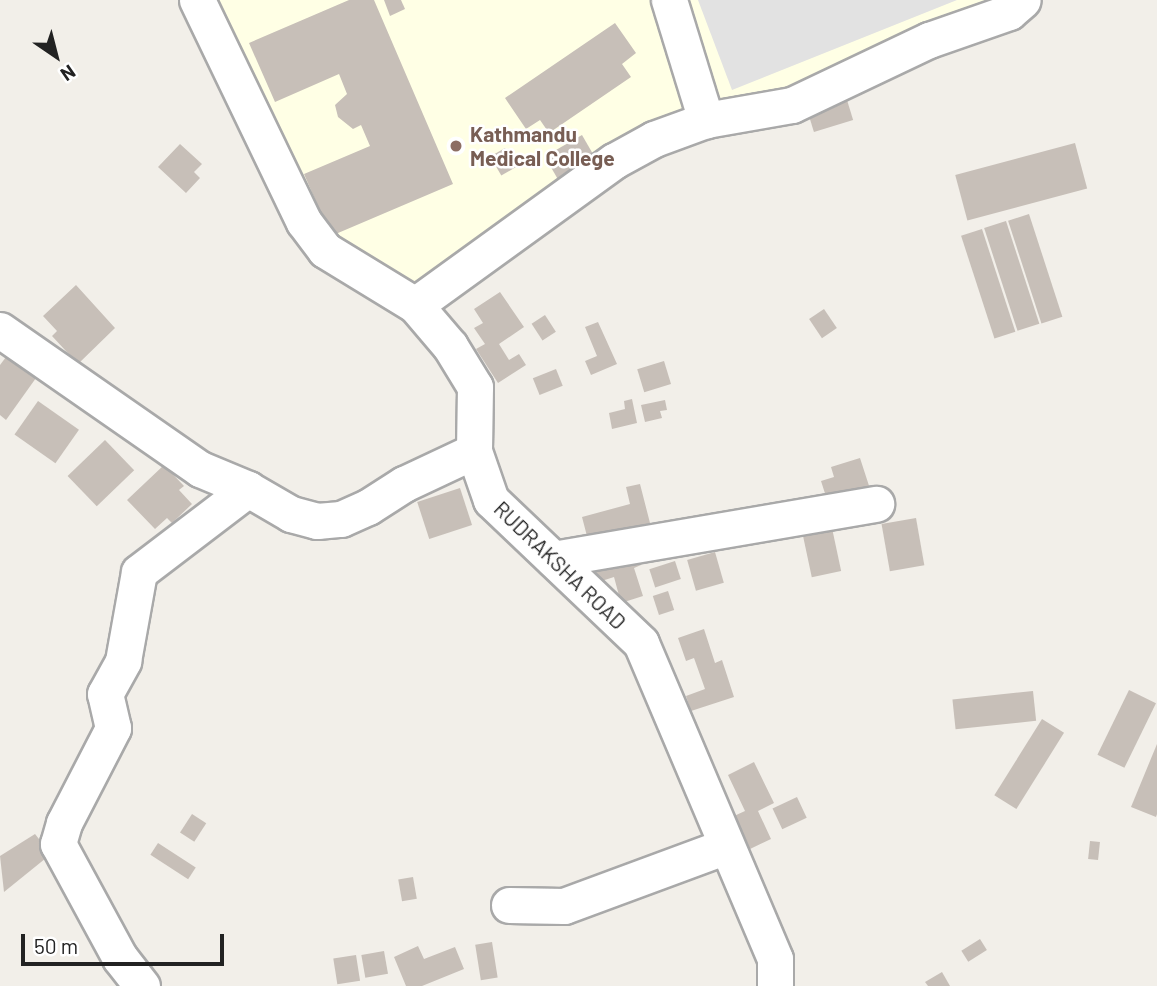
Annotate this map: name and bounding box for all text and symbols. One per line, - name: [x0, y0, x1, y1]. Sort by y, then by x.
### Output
- north arrow: [21, 21, 91, 91]
- text: N: [57, 61, 80, 87]
- place label: Kathmandu Medical College: [470, 121, 615, 171]
- marker: Kathmandu Medical College: [448, 138, 464, 154]
- street label: RUDRAKSHA ROAD: [489, 496, 631, 634]
- scale bar: [24, 920, 228, 964]
- text: 50 m: [34, 933, 78, 958]

